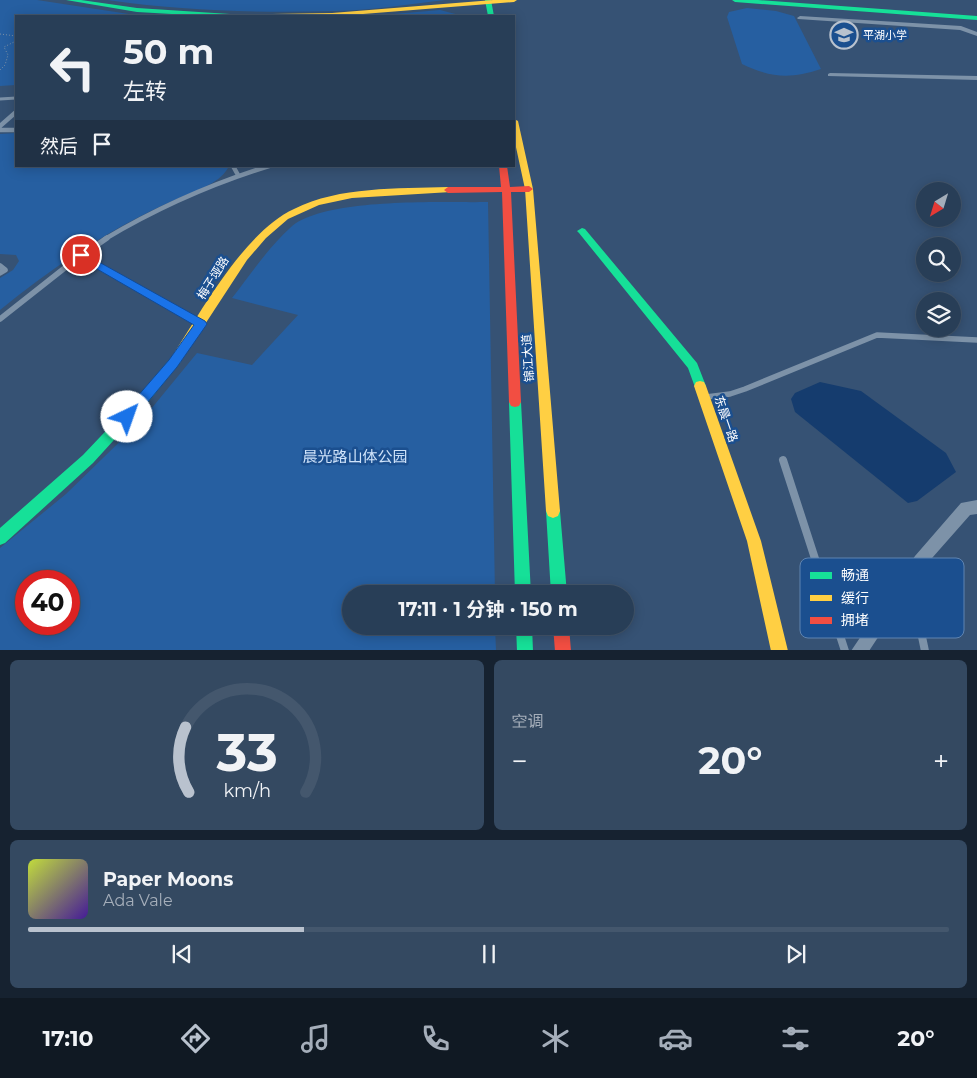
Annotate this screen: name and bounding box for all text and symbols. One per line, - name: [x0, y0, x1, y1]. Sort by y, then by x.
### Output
- school or university icon: 平湖小学: [829, 20, 859, 50]
- place label: 平湖小学: [863, 28, 907, 42]
- text: 50 m: [123, 30, 214, 73]
- icon: left: [40, 35, 105, 100]
- text: 左转: [123, 78, 167, 105]
- icon: arrive: [88, 130, 116, 158]
- text: 然后: [40, 135, 78, 158]
- north arrow: [916, 182, 961, 228]
- map controls: [916, 182, 961, 337]
- pin: [60, 234, 102, 276]
- button: search: [916, 237, 961, 282]
- icon: arrive: [67, 241, 95, 269]
- street label: 梅子垭路: [193, 253, 232, 302]
- button: layers: [916, 292, 961, 337]
- street label: 锦江大道: [518, 334, 537, 383]
- position arrow: [100, 390, 152, 442]
- street label: 东晨一路: [712, 394, 741, 444]
- park label: 晨光路山体公园: [302, 447, 408, 466]
- legend: [800, 558, 964, 638]
- text: 畅通: [841, 566, 869, 584]
- speed limit sign: 40: [15, 570, 80, 635]
- text: 缓行: [841, 589, 869, 607]
- text: 17:11 · 1 分钟 · 150 m: [398, 598, 578, 621]
- text: 拥堵: [841, 611, 869, 629]
- text: 空调: [512, 712, 544, 731]
- text: 33: [215, 721, 277, 784]
- text: 20°: [698, 737, 762, 784]
- text: −: [512, 744, 528, 778]
- text: +: [933, 744, 949, 778]
- text: km/h: [223, 780, 271, 801]
- text: Paper Moons: [103, 868, 233, 891]
- text: Ada Vale: [103, 891, 173, 910]
- icon: previous: [168, 940, 196, 968]
- icon: pause: [475, 940, 503, 968]
- icon: next: [782, 940, 810, 968]
- icon: directions: [178, 1021, 213, 1056]
- icon: music: [298, 1021, 333, 1056]
- icon: phone: [418, 1021, 453, 1056]
- icon: climate: [538, 1021, 573, 1056]
- icon: car: [658, 1021, 693, 1056]
- icon: filters: [778, 1021, 813, 1056]
- text: 17:10: [42, 1025, 94, 1052]
- text: 20°: [897, 1025, 934, 1052]

